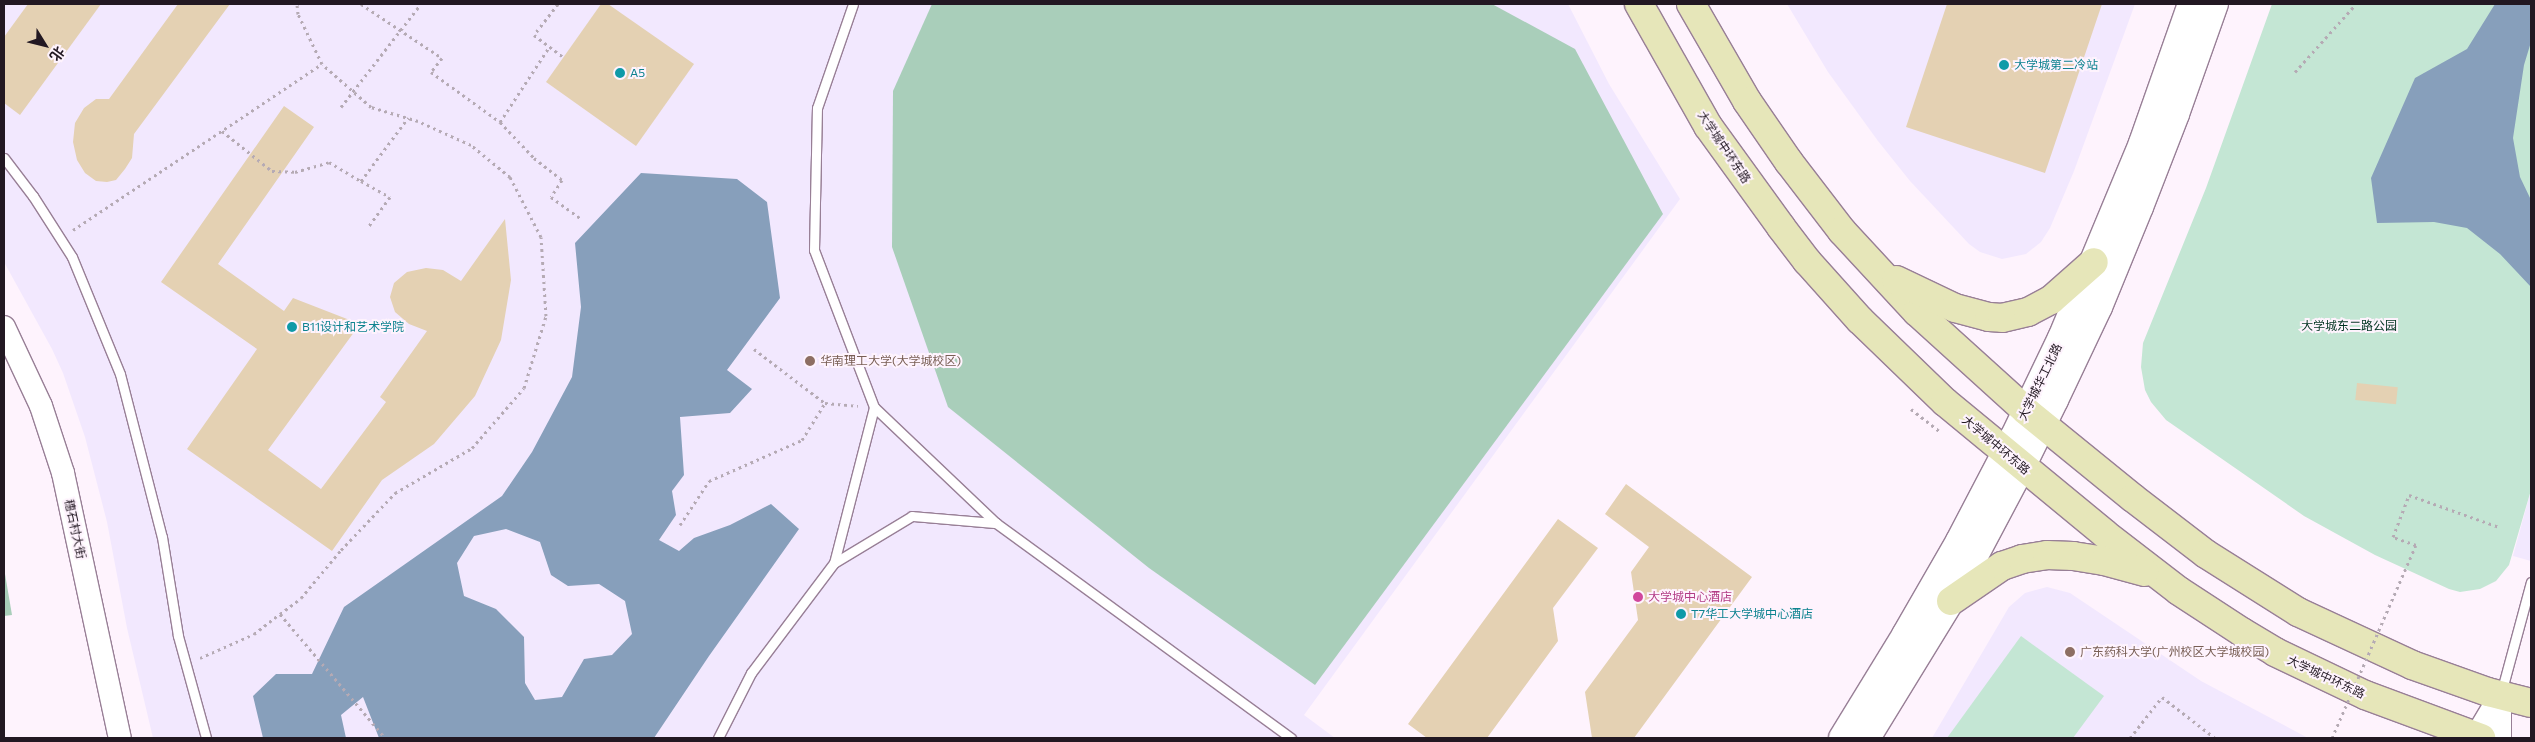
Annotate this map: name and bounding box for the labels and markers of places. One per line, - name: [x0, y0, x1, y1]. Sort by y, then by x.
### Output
- place label: 大学城第二冷站: [2014, 58, 2098, 72]
- marker: 大学城第二冷站: [1998, 59, 2010, 71]
- place label: A5: [630, 66, 645, 80]
- marker: A5: [614, 67, 626, 79]
- place label: B11设计和艺术学院: [302, 320, 404, 334]
- marker: B11设计和艺术学院: [286, 321, 298, 333]
- place label: 华南理工大学(大学城校区): [820, 354, 961, 368]
- marker: 华南理工大学(大学城校区): [804, 355, 816, 367]
- place label: 大学城中心酒店: [1648, 590, 1732, 604]
- marker: 大学城中心酒店: [1632, 591, 1644, 603]
- place label: T7华工大学城中心酒店: [1691, 607, 1813, 621]
- marker: T7华工大学城中心酒店: [1675, 608, 1687, 620]
- place label: 广东药科大学(广州校区大学城校园): [2080, 645, 2269, 659]
- marker: 广东药科大学(广州校区大学城校园): [2064, 646, 2076, 658]

